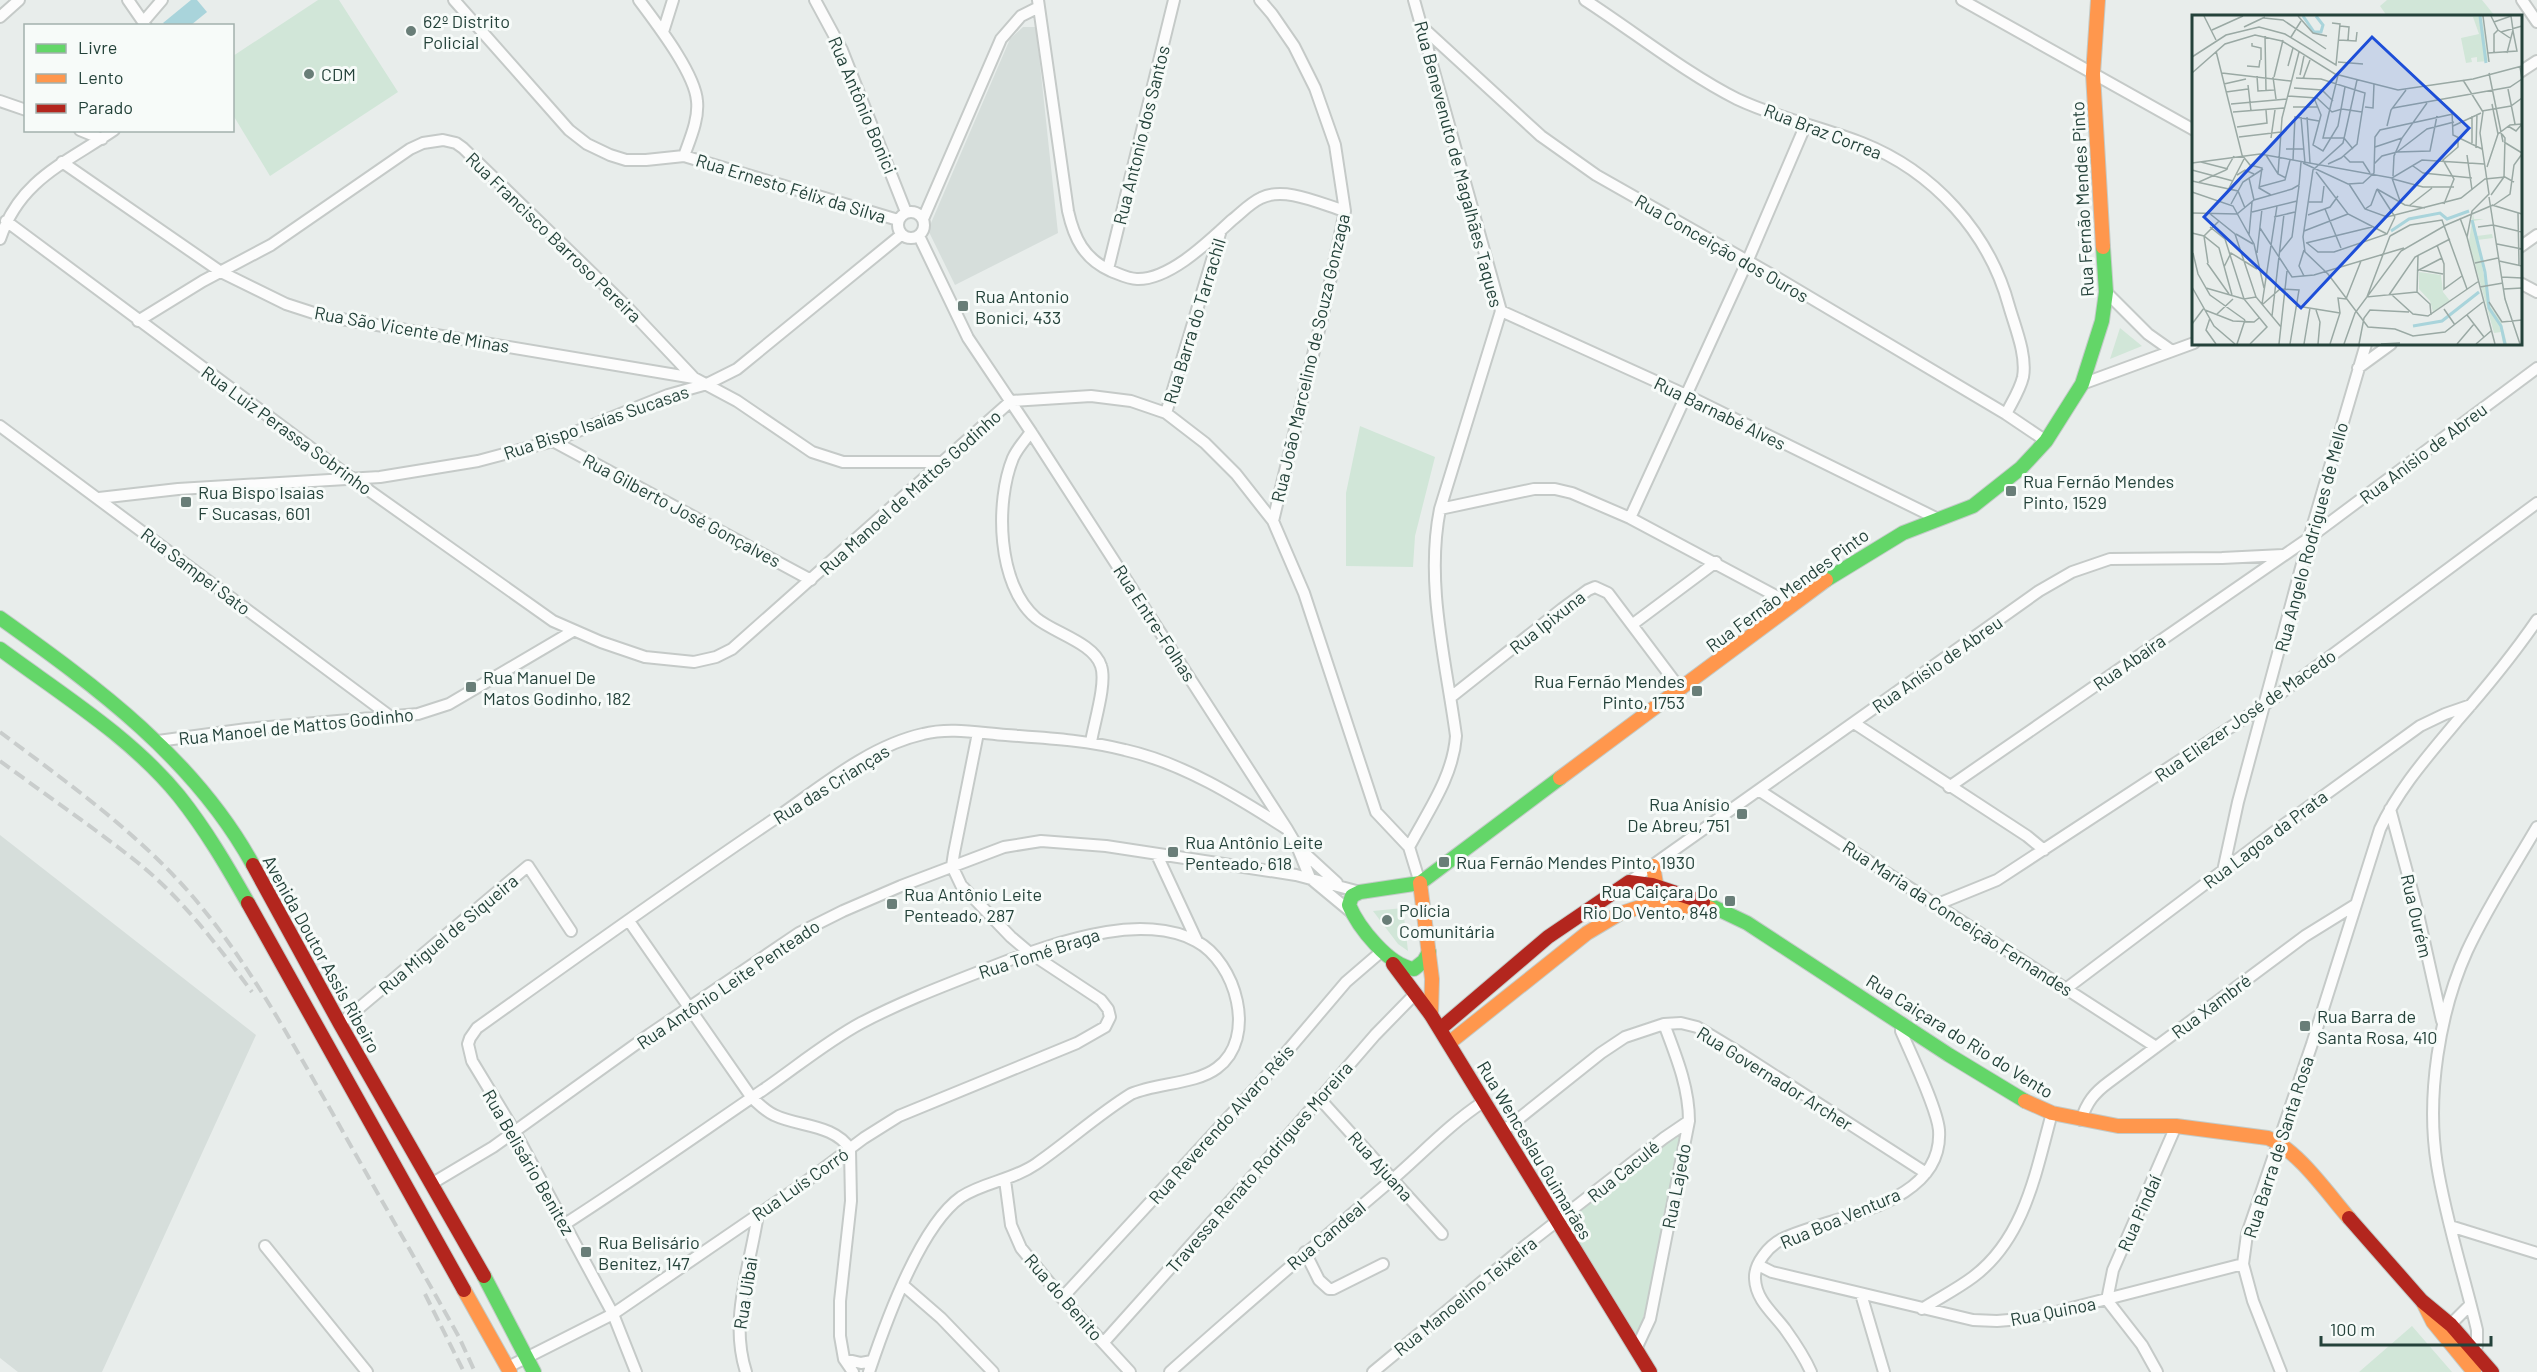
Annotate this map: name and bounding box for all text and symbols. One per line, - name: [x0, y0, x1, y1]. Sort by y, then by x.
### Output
- place label: 62º Distrito Policial: [423, 10, 510, 53]
- inset map: [2192, 15, 2522, 345]
- street label: Rua Benevenuto de Magalhães Taques: [1410, 18, 1508, 310]
- legend: [24, 24, 234, 132]
- marker: 62º Distrito Policial: [404, 24, 418, 38]
- street label: Rua Antônio Bonici: [824, 33, 902, 177]
- text: Livre: [78, 36, 117, 58]
- street label: Rua Antonio dos Santos: [1108, 43, 1174, 227]
- place label: CDM: [321, 63, 356, 85]
- text: Lento: [78, 66, 124, 88]
- marker: CDM: [302, 67, 316, 81]
- text: Parado: [78, 96, 133, 118]
- street label: Rua Braz Correa: [1761, 98, 1885, 164]
- street label: Rua Fernão Mendes Pinto: [2066, 101, 2098, 297]
- street label: Rua Francisco Barroso Pereira: [462, 147, 646, 327]
- street label: Rua Ernesto Félix da Silva: [693, 149, 889, 227]
- street label: Rua Conceição dos Ouros: [1631, 189, 1813, 307]
- street label: Rua João Marcelino de Souza Gonzaga: [1266, 211, 1354, 505]
- street label: Rua Barra do Tarrachil: [1158, 235, 1230, 407]
- place label: Rua Antonio Bonici, 433: [975, 285, 1069, 328]
- marker: Rua Antonio Bonici, 433: [956, 299, 970, 313]
- street label: Rua São Vicente de Minas: [313, 301, 511, 357]
- street label: Rua Luiz Perassa Sobrinho: [197, 361, 377, 499]
- street label: Rua Barnabé Alves: [1651, 372, 1789, 454]
- street label: Rua Bispo Isaías Sucasas: [501, 380, 691, 464]
- street label: Rua Anísio de Abreu: [2355, 398, 2491, 508]
- street label: Rua Manoel de Mattos Godinho: [815, 405, 1005, 579]
- street label: Rua Angelo Rodrigues de Mello: [2270, 420, 2352, 654]
- street label: Rua Gilberto José Gonçalves: [579, 449, 785, 571]
- place label: Rua Fernão Mendes Pinto, 1529: [2023, 470, 2174, 513]
- place label: Rua Bispo Isaias F Sucasas, 601: [198, 481, 324, 524]
- marker: Rua Fernão Mendes Pinto, 1529: [2004, 484, 2018, 498]
- marker: Rua Bispo Isaias F Sucasas, 601: [179, 495, 193, 509]
- street label: Rua Sampei Sato: [137, 523, 255, 619]
- street label: Rua Fernão Mendes Pinto: [1701, 524, 1873, 656]
- street label: Rua Entre-Folhas: [1109, 560, 1201, 686]
- street label: Rua Ipixuna: [1505, 586, 1589, 658]
- street label: Rua Anísio de Abreu: [1868, 611, 2006, 717]
- street label: Rua Abaíra: [2089, 629, 2169, 695]
- street label: Rua Eliezer José de Macedo: [2150, 644, 2340, 786]
- place label: Rua Manuel De Matos Godinho, 182: [483, 666, 631, 709]
- place label: Rua Fernão Mendes Pinto, 1753: [1534, 670, 1685, 713]
- marker: Rua Manuel De Matos Godinho, 182: [464, 680, 478, 694]
- marker: Rua Fernão Mendes Pinto, 1753: [1690, 684, 1704, 698]
- street label: Rua Manoel de Mattos Godinho: [177, 703, 415, 749]
- street label: Rua das Crianças: [769, 739, 893, 829]
- street label: Rua Lagoa da Prata: [2199, 785, 2331, 893]
- place label: Rua Anísio De Abreu, 751: [1627, 793, 1730, 836]
- marker: Rua Anísio De Abreu, 751: [1735, 807, 1749, 821]
- place label: Rua Antônio Leite Penteado, 618: [1185, 831, 1323, 874]
- street label: Rua Maria da Conceição Fernandes: [1839, 835, 2077, 1001]
- marker: Rua Antônio Leite Penteado, 618: [1166, 845, 1180, 859]
- street label: Avenida Doutor Assis Ribeiro: [258, 851, 386, 1057]
- place label: Rua Fernão Mendes Pinto, 1930: [1456, 851, 1695, 873]
- marker: Rua Fernão Mendes Pinto, 1930: [1437, 855, 1451, 869]
- street label: Rua Miguel de Siqueira: [374, 869, 522, 999]
- street label: Rua Ourém: [2397, 872, 2437, 960]
- place label: Rua Caiçara Do Rio Do Vento, 848: [1582, 880, 1718, 923]
- place label: Rua Antônio Leite Penteado, 287: [904, 883, 1042, 926]
- marker: Rua Caiçara Do Rio Do Vento, 848: [1723, 894, 1737, 908]
- marker: Rua Antônio Leite Penteado, 287: [885, 897, 899, 911]
- place label: Polícia Comunitária: [1399, 899, 1495, 942]
- marker: Polícia Comunitária: [1380, 913, 1394, 927]
- street label: Rua Antônio Leite Penteado: [632, 915, 824, 1053]
- street label: Rua Tomé Braga: [976, 923, 1102, 983]
- street label: Rua Caiçara do Rio do Vento: [1862, 969, 2058, 1103]
- street label: Rua Xambré: [2167, 969, 2255, 1043]
- place label: Rua Barra de Santa Rosa, 410: [2317, 1005, 2437, 1048]
- marker: Rua Barra de Santa Rosa, 410: [2298, 1019, 2312, 1033]
- street label: Rua Governador Archer: [1693, 1021, 1857, 1135]
- street label: Rua Reverendo Alvaro Réis: [1144, 1040, 1298, 1208]
- street label: Rua Barra de Santa Rosa: [2238, 1053, 2318, 1241]
- street label: Travessa Renato Rodrigues Moreira: [1161, 1057, 1357, 1277]
- street label: Rua Wenceslau Guimarães: [1473, 1057, 1597, 1243]
- street label: Rua Belisário Benitez: [478, 1085, 580, 1239]
- street label: Rua Ajuana: [1344, 1126, 1418, 1206]
- street label: Rua Caculé: [1583, 1135, 1663, 1207]
- street label: Rua Lajedo: [1657, 1141, 1695, 1231]
- street label: Rua Luís Corró: [747, 1143, 853, 1225]
- street label: Rua Pindaí: [2112, 1171, 2166, 1255]
- street label: Rua Boa Ventura: [1777, 1183, 1903, 1253]
- street label: Rua Candeal: [1282, 1196, 1370, 1274]
- place label: Rua Belisário Benitez, 147: [598, 1231, 700, 1274]
- street label: Rua Manoelino Teixeira: [1389, 1232, 1541, 1360]
- marker: Rua Belisário Benitez, 147: [579, 1245, 593, 1259]
- street label: Rua do Benito: [1020, 1249, 1108, 1345]
- street label: Rua Uibai: [728, 1255, 762, 1331]
- street label: Rua Quinoa: [2008, 1292, 2098, 1330]
- scale bar: [2321, 1309, 2490, 1347]
- text: 100 m: [2330, 1318, 2375, 1340]

